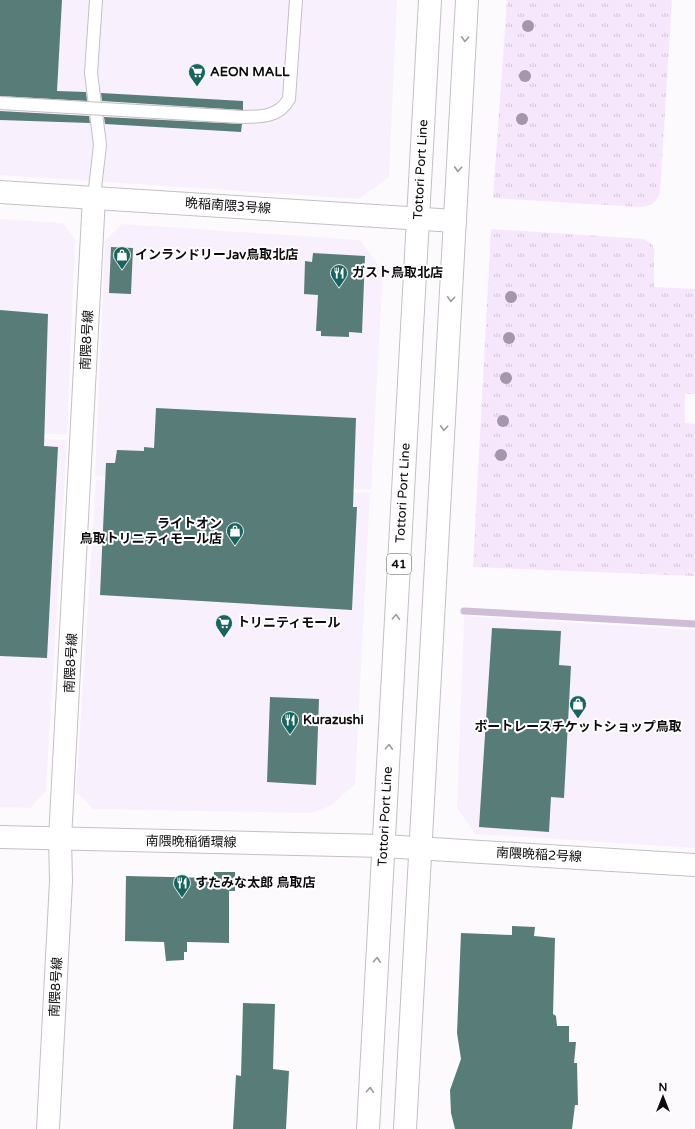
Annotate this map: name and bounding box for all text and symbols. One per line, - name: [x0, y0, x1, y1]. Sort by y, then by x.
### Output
- one-way arrow: [461, 36, 470, 42]
- supermarket icon: AEON MALL: [187, 62, 207, 87]
- place label: AEON MALL: [210, 64, 290, 80]
- street label: Tottori Port Line: [410, 119, 431, 220]
- one-way arrow: [454, 166, 463, 172]
- street label: 晩稲南隈3号線: [184, 195, 272, 217]
- shop icon: インランドリーJav鳥取北店: [112, 245, 132, 270]
- place label: インランドリーJav鳥取北店: [135, 247, 298, 263]
- restaurant icon: ガスト鳥取北店: [329, 263, 349, 288]
- place label: ガスト鳥取北店: [352, 265, 443, 281]
- one-way arrow: [447, 296, 455, 302]
- street label: 南隈8号線: [77, 310, 97, 370]
- one-way arrow: [440, 425, 449, 431]
- street label: Tottori Port Line: [392, 443, 414, 543]
- place label: ライトオン 鳥取トリニティモール店: [80, 516, 222, 547]
- shop icon: ライトオン 鳥取トリニティモール店: [225, 521, 245, 546]
- road number: 41: [387, 554, 411, 574]
- supermarket icon: トリニティモール: [214, 613, 234, 638]
- one-way arrow: [391, 614, 400, 620]
- place label: トリニティモール: [237, 615, 340, 631]
- street label: 南隈8号線: [61, 633, 81, 693]
- shop icon: ボートレースチケットショップ鳥取: [568, 694, 588, 719]
- restaurant icon: Kurazushi: [280, 710, 300, 735]
- place label: Kurazushi: [303, 712, 364, 728]
- place label: ボートレースチケットショップ鳥取: [474, 719, 682, 735]
- one-way arrow: [384, 744, 393, 750]
- street label: Tottori Port Line: [374, 766, 396, 867]
- street label: 南隈晩稲循環線: [145, 833, 237, 851]
- street label: 南隈晩稲2号線: [496, 845, 582, 865]
- restaurant icon: すたみな太郎 鳥取店: [172, 873, 192, 898]
- place label: すたみな太郎 鳥取店: [195, 875, 315, 891]
- street label: 南隈8号線: [46, 957, 66, 1017]
- one-way arrow: [372, 957, 381, 963]
- north arrow: [643, 1077, 683, 1117]
- text: N: [659, 1081, 667, 1094]
- one-way arrow: [366, 1087, 374, 1093]

